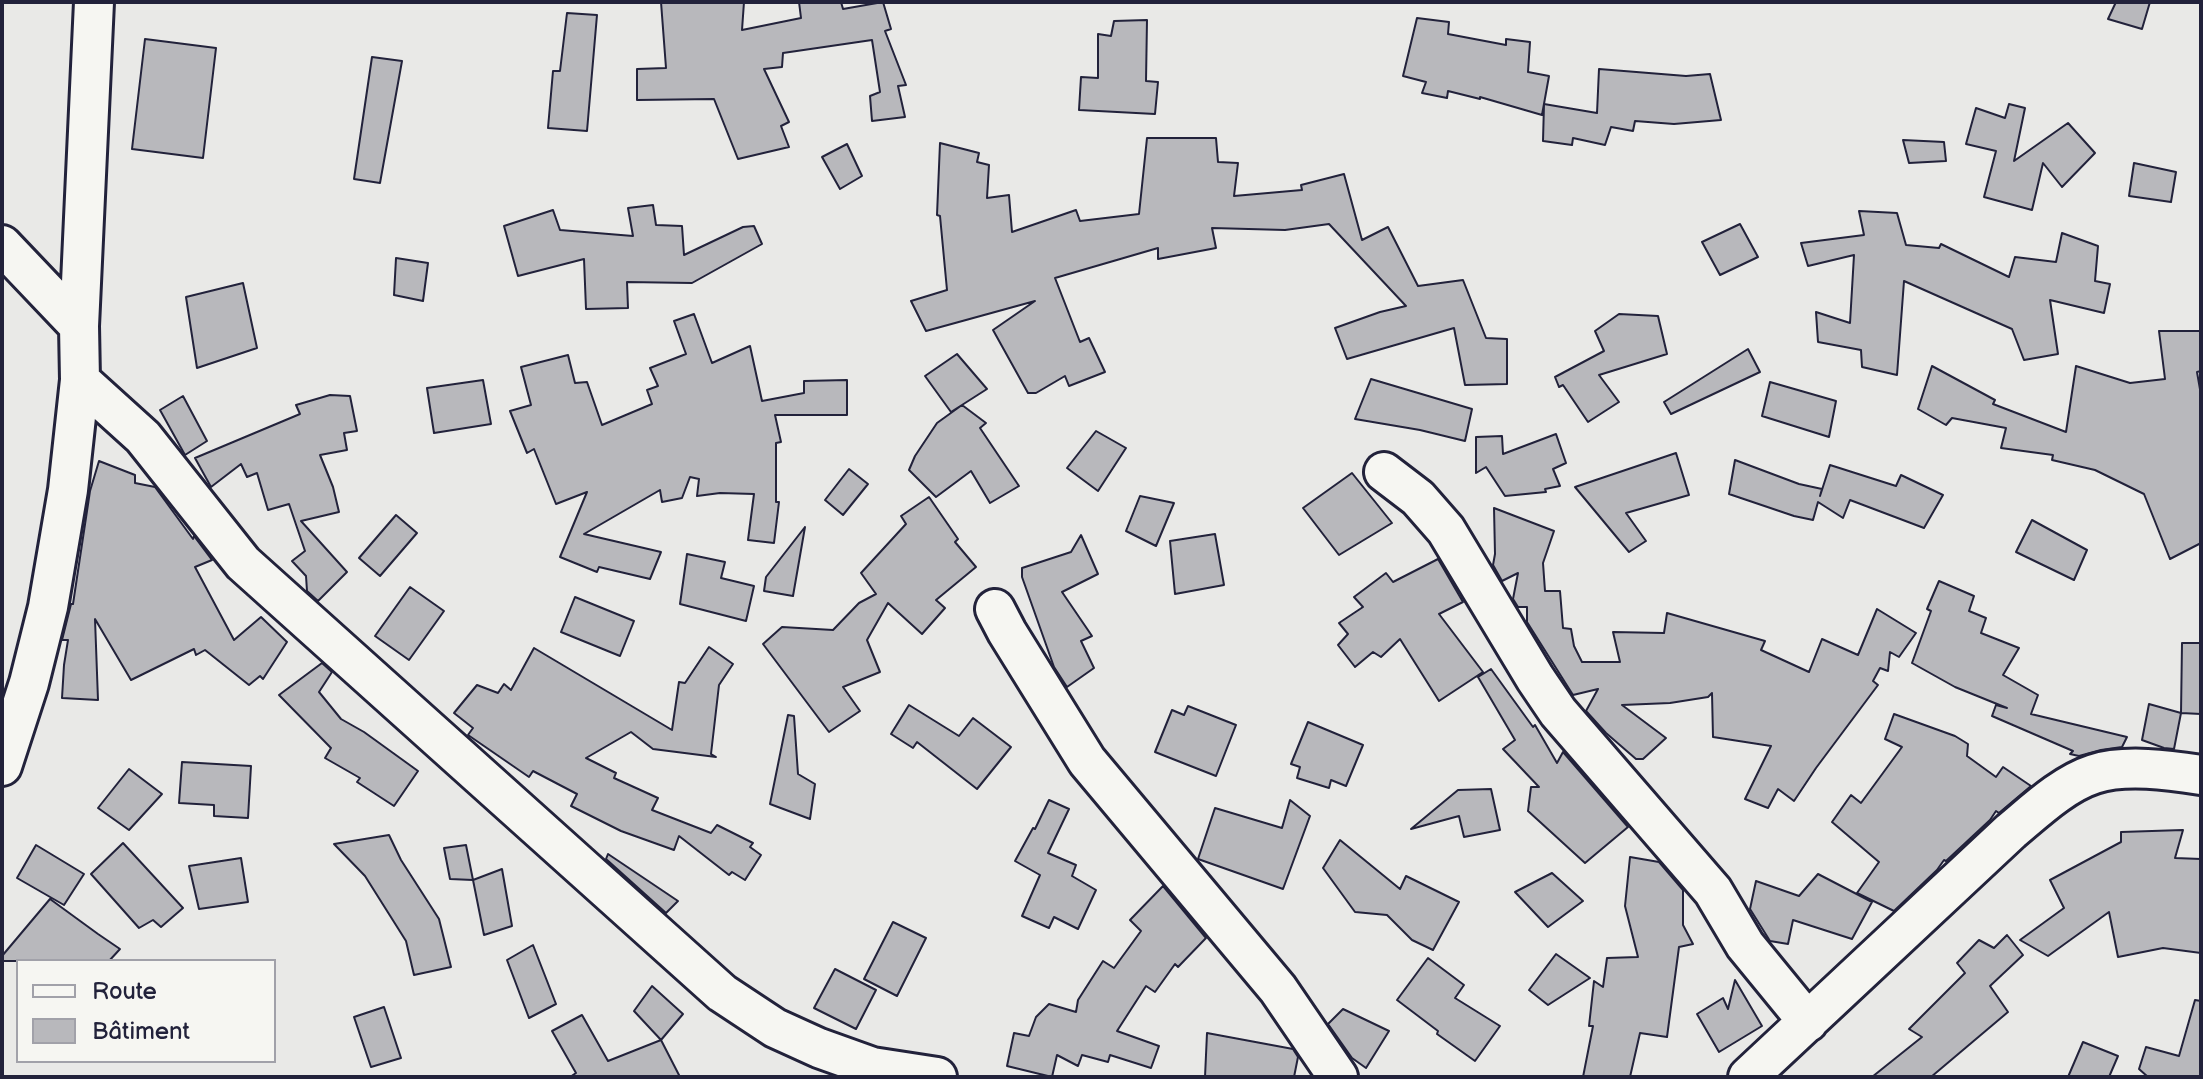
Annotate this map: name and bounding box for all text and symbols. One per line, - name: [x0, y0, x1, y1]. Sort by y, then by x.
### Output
- legend: [16, 959, 276, 1063]
- text: Route: [92, 977, 157, 1006]
- text: Bâtiment: [92, 1017, 190, 1046]

